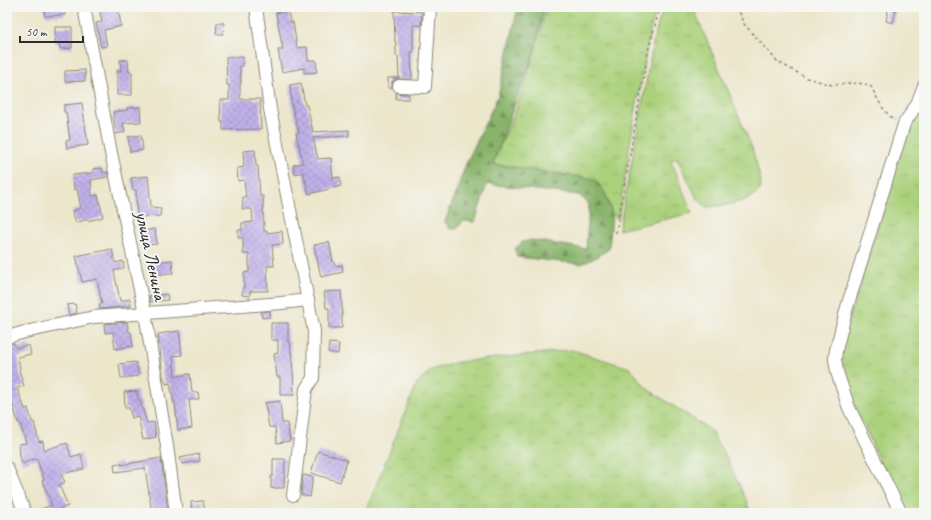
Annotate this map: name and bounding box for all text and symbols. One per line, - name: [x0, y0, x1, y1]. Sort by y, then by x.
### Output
- scale bar: [20, 18, 83, 44]
- text: 50 m: [26, 24, 48, 40]
- street label: улица Ленина: [130, 208, 173, 305]

